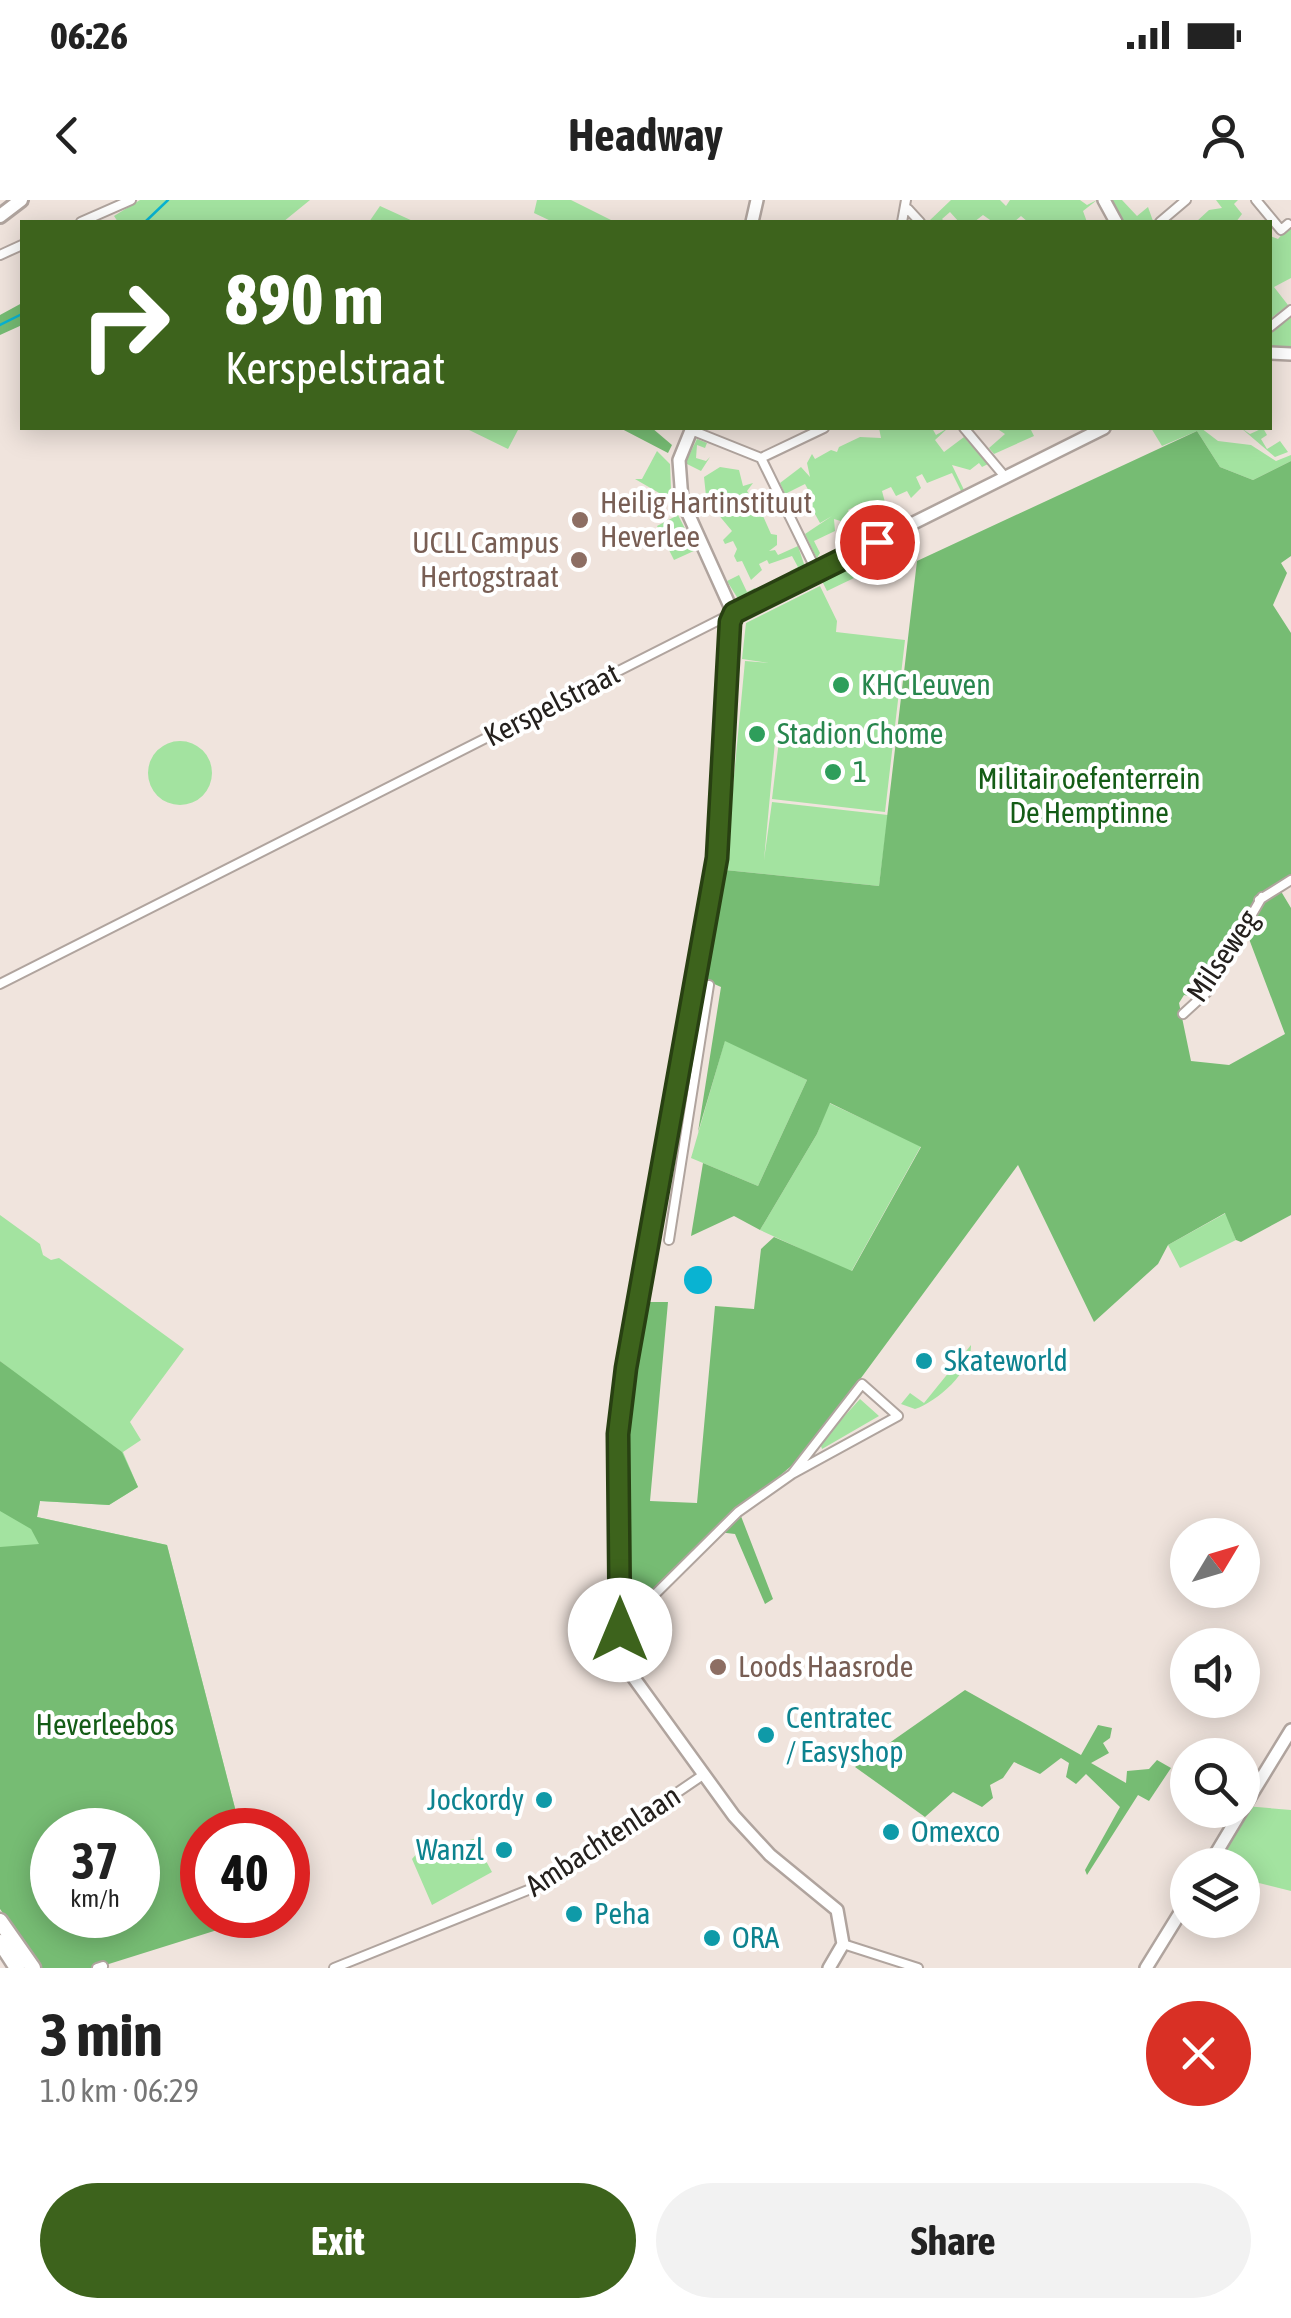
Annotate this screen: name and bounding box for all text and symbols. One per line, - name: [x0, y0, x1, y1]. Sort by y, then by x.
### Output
- text: 06:26: [50, 14, 128, 57]
- icon: back: [40, 108, 95, 163]
- icon: person: [1196, 108, 1251, 163]
- text: Headway: [568, 109, 723, 161]
- text: 890 m: [225, 259, 384, 339]
- icon: right: [60, 260, 190, 390]
- text: Kerspelstraat: [225, 342, 445, 394]
- place label: Heilig Hartinstituut Heverlee: [600, 485, 812, 553]
- pin: [835, 500, 920, 585]
- marker: Heilig Hartinstituut Heverlee: [569, 509, 591, 531]
- icon: arrive: [850, 515, 905, 570]
- place label: UCLL Campus Hertogstraat: [412, 525, 559, 593]
- marker: UCLL Campus Hertogstraat: [568, 549, 590, 571]
- street label: Kerspelstraat: [478, 656, 625, 753]
- place label: KHC Leuven: [861, 667, 991, 701]
- marker: KHC Leuven: [830, 674, 852, 696]
- place label: Stadion Chome: [777, 716, 943, 750]
- marker: Stadion Chome: [746, 723, 768, 745]
- place label: 1: [853, 754, 867, 788]
- marker: 1: [822, 761, 844, 783]
- park label: Militair oefenterrein De Hemptinne: [977, 761, 1201, 829]
- street label: Milseweg: [1179, 903, 1265, 1008]
- place label: Skateworld: [944, 1343, 1068, 1377]
- marker: Skateworld: [913, 1350, 935, 1372]
- north arrow: [1170, 1518, 1260, 1608]
- map controls: [1170, 1518, 1260, 1938]
- position arrow: [568, 1578, 672, 1682]
- button: sound: [1170, 1628, 1260, 1718]
- place label: Loods Haasrode: [738, 1649, 913, 1683]
- marker: Loods Haasrode: [707, 1656, 729, 1678]
- place label: Centratec / Easyshop: [786, 1700, 903, 1768]
- park label: Heverleebos: [36, 1707, 174, 1741]
- marker: Centratec / Easyshop: [755, 1724, 777, 1746]
- button: search: [1170, 1738, 1260, 1828]
- street label: Ambachtenlaan: [519, 1778, 686, 1903]
- place label: Jockordy: [427, 1782, 524, 1816]
- marker: Jockordy: [533, 1789, 555, 1811]
- speed limit sign: 40: [180, 1808, 310, 1938]
- place label: Omexco: [911, 1814, 1000, 1848]
- marker: Omexco: [880, 1821, 902, 1843]
- text: 37: [71, 1832, 118, 1890]
- place label: Wanzl: [416, 1832, 484, 1866]
- marker: Wanzl: [493, 1839, 515, 1861]
- button: layers: [1170, 1848, 1260, 1938]
- text: km/h: [70, 1884, 120, 1912]
- place label: Peha: [594, 1896, 651, 1930]
- marker: Peha: [563, 1903, 585, 1925]
- place label: ORA: [732, 1920, 780, 1954]
- marker: ORA: [701, 1927, 723, 1949]
- text: 3 min: [40, 2000, 163, 2069]
- button: close: [1146, 2001, 1251, 2106]
- text: 1.0 km · 06:29: [40, 2072, 199, 2109]
- button: Exit: [40, 2183, 636, 2298]
- button: Share: [656, 2183, 1251, 2298]

